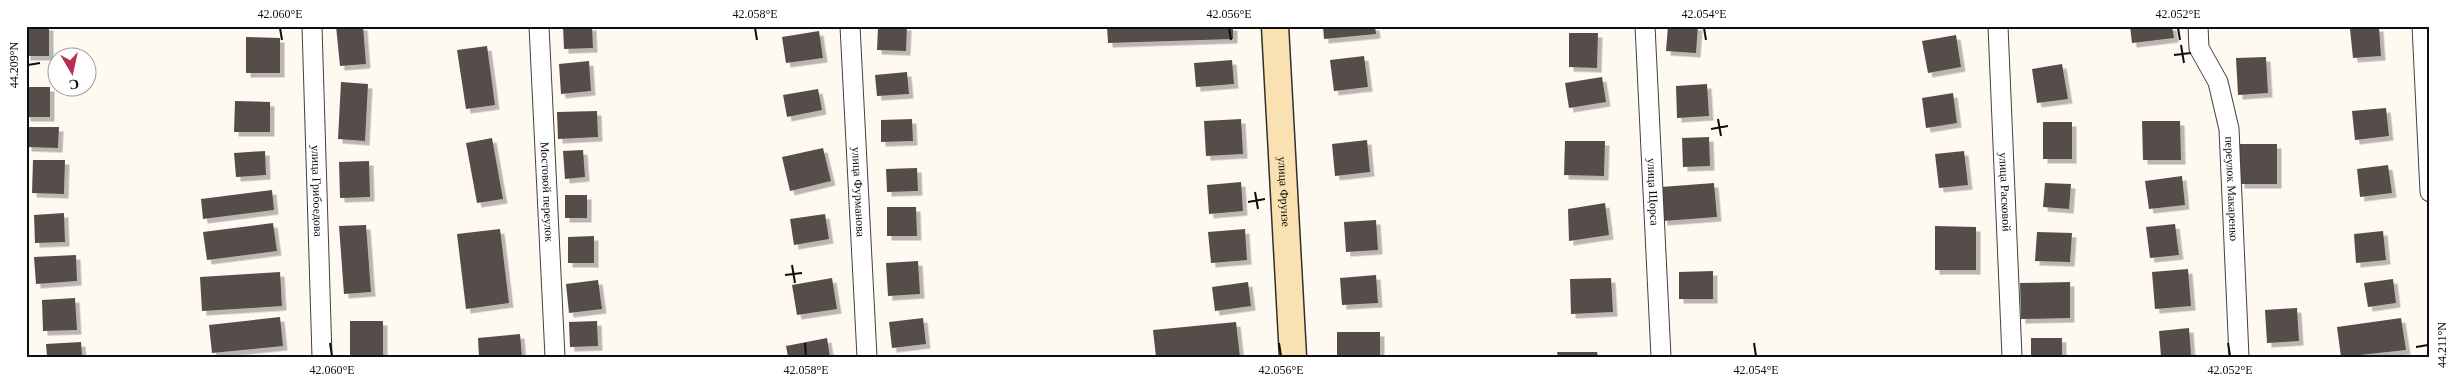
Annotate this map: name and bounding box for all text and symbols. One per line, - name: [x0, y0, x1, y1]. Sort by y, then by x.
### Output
- text: 42.060°E: [257, 7, 303, 21]
- text: 42.058°E: [732, 7, 778, 21]
- text: 42.056°E: [1206, 7, 1252, 21]
- text: 42.054°E: [1681, 7, 1727, 21]
- text: 42.052°E: [2155, 7, 2201, 21]
- text: 44.209°N: [7, 41, 21, 88]
- north arrow: [48, 48, 98, 98]
- text: С: [68, 76, 80, 93]
- street label: переулок Макаренко: [2222, 136, 2241, 241]
- street label: Мостовой переулок: [538, 141, 556, 242]
- street label: улица Грибоедова: [309, 145, 325, 238]
- street label: улица Фурманова: [849, 146, 868, 238]
- street label: улица Расковой: [1996, 152, 2014, 232]
- street label: улица Фрунзе: [1275, 156, 1293, 227]
- street label: улица Щорса: [1644, 158, 1662, 227]
- text: 44.211°N: [2435, 322, 2449, 368]
- text: 42.060°E: [309, 363, 355, 377]
- text: 42.058°E: [783, 363, 829, 377]
- text: 42.056°E: [1258, 363, 1304, 377]
- text: 42.054°E: [1733, 363, 1779, 377]
- text: 42.052°E: [2207, 363, 2253, 377]

